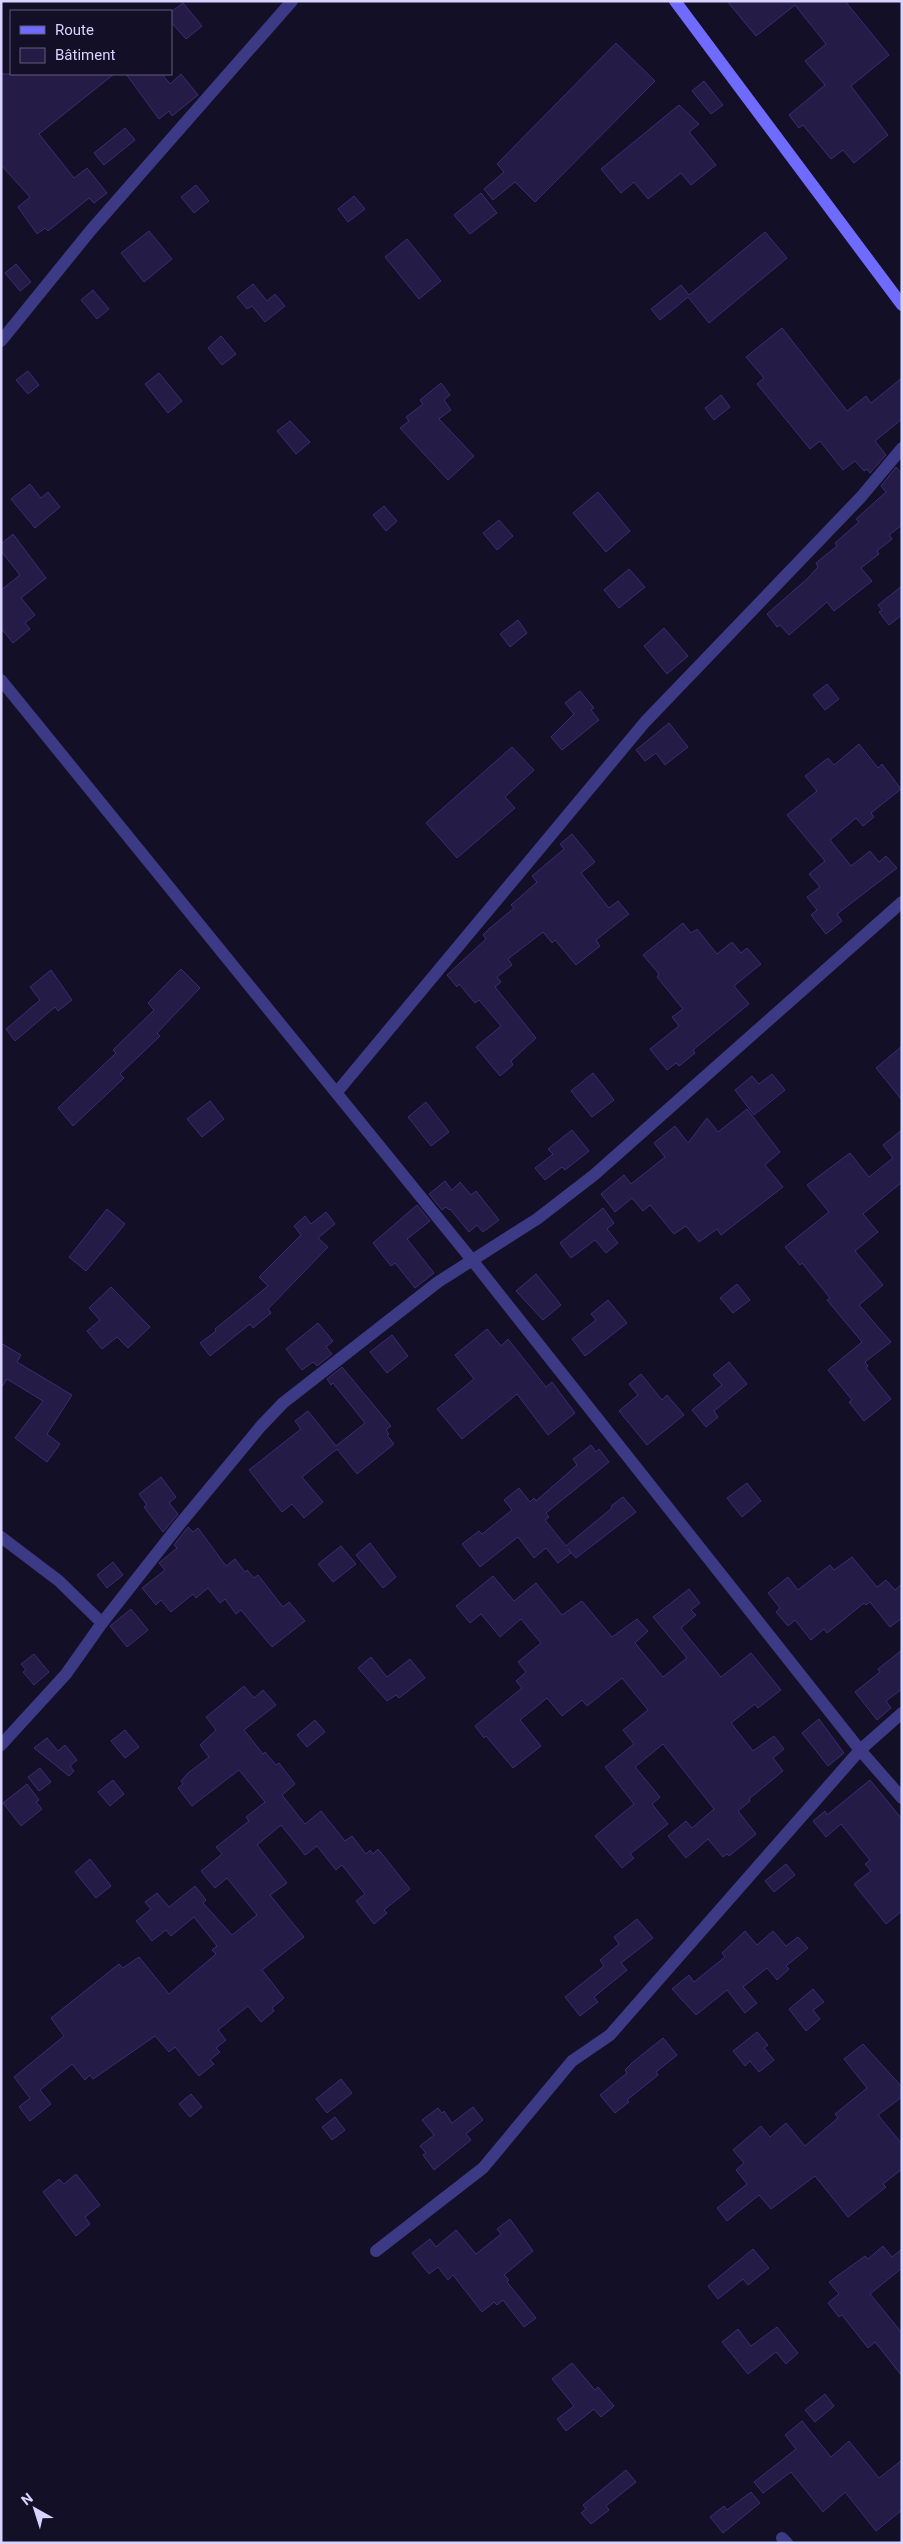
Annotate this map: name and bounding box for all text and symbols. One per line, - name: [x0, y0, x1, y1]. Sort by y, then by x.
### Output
- legend: [10, 10, 172, 75]
- text: Route: [55, 21, 94, 39]
- text: Bâtiment: [55, 46, 115, 64]
- north arrow: [10, 2484, 60, 2534]
- text: N: [18, 2490, 36, 2508]

